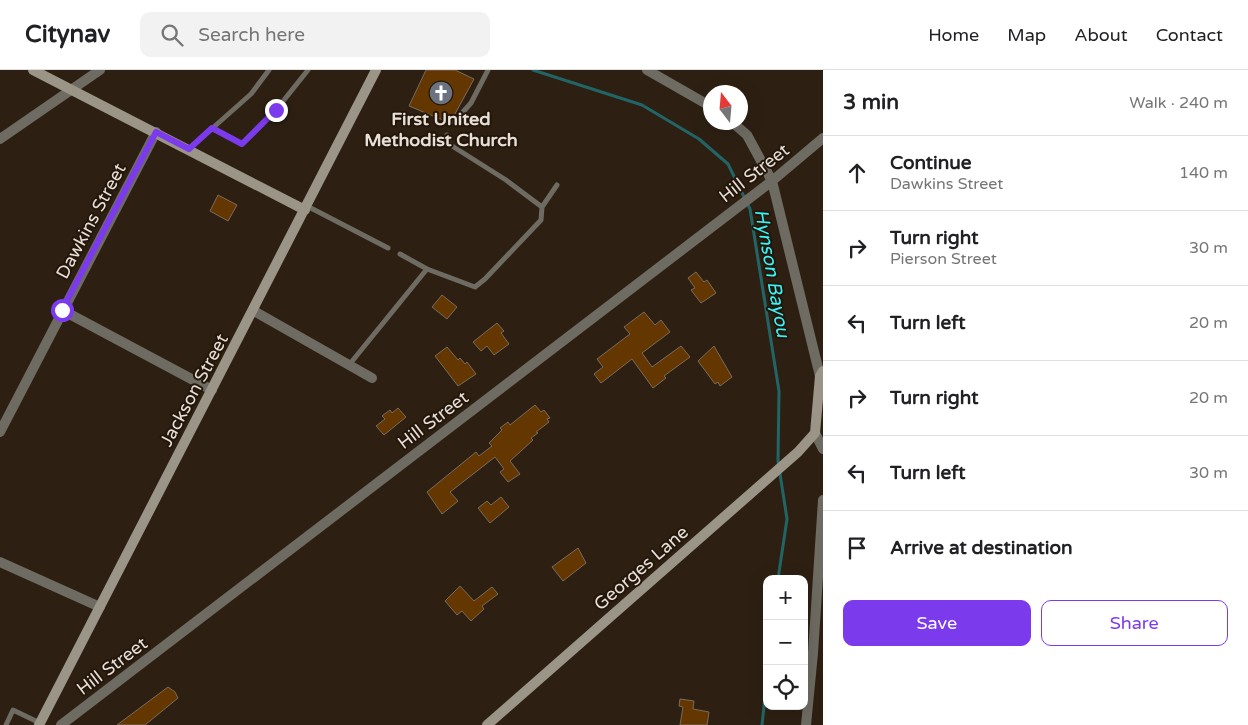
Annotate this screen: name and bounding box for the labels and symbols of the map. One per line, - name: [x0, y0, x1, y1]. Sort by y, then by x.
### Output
- church icon: First United Methodist Church: [428, 80, 454, 106]
- north arrow: [703, 85, 748, 130]
- route end: [265, 99, 288, 122]
- place label: First United Methodist Church: [364, 108, 518, 151]
- street label: Hill Street: [715, 139, 794, 207]
- street label: Dawkins Street: [51, 159, 131, 282]
- water label: Hynson Bayou: [750, 207, 794, 341]
- route start: [51, 299, 74, 322]
- street label: Jackson Street: [155, 330, 233, 450]
- street label: Hill Street: [393, 386, 473, 454]
- street label: Georges Lane: [589, 521, 693, 615]
- street label: Hill Street: [72, 632, 152, 700]

